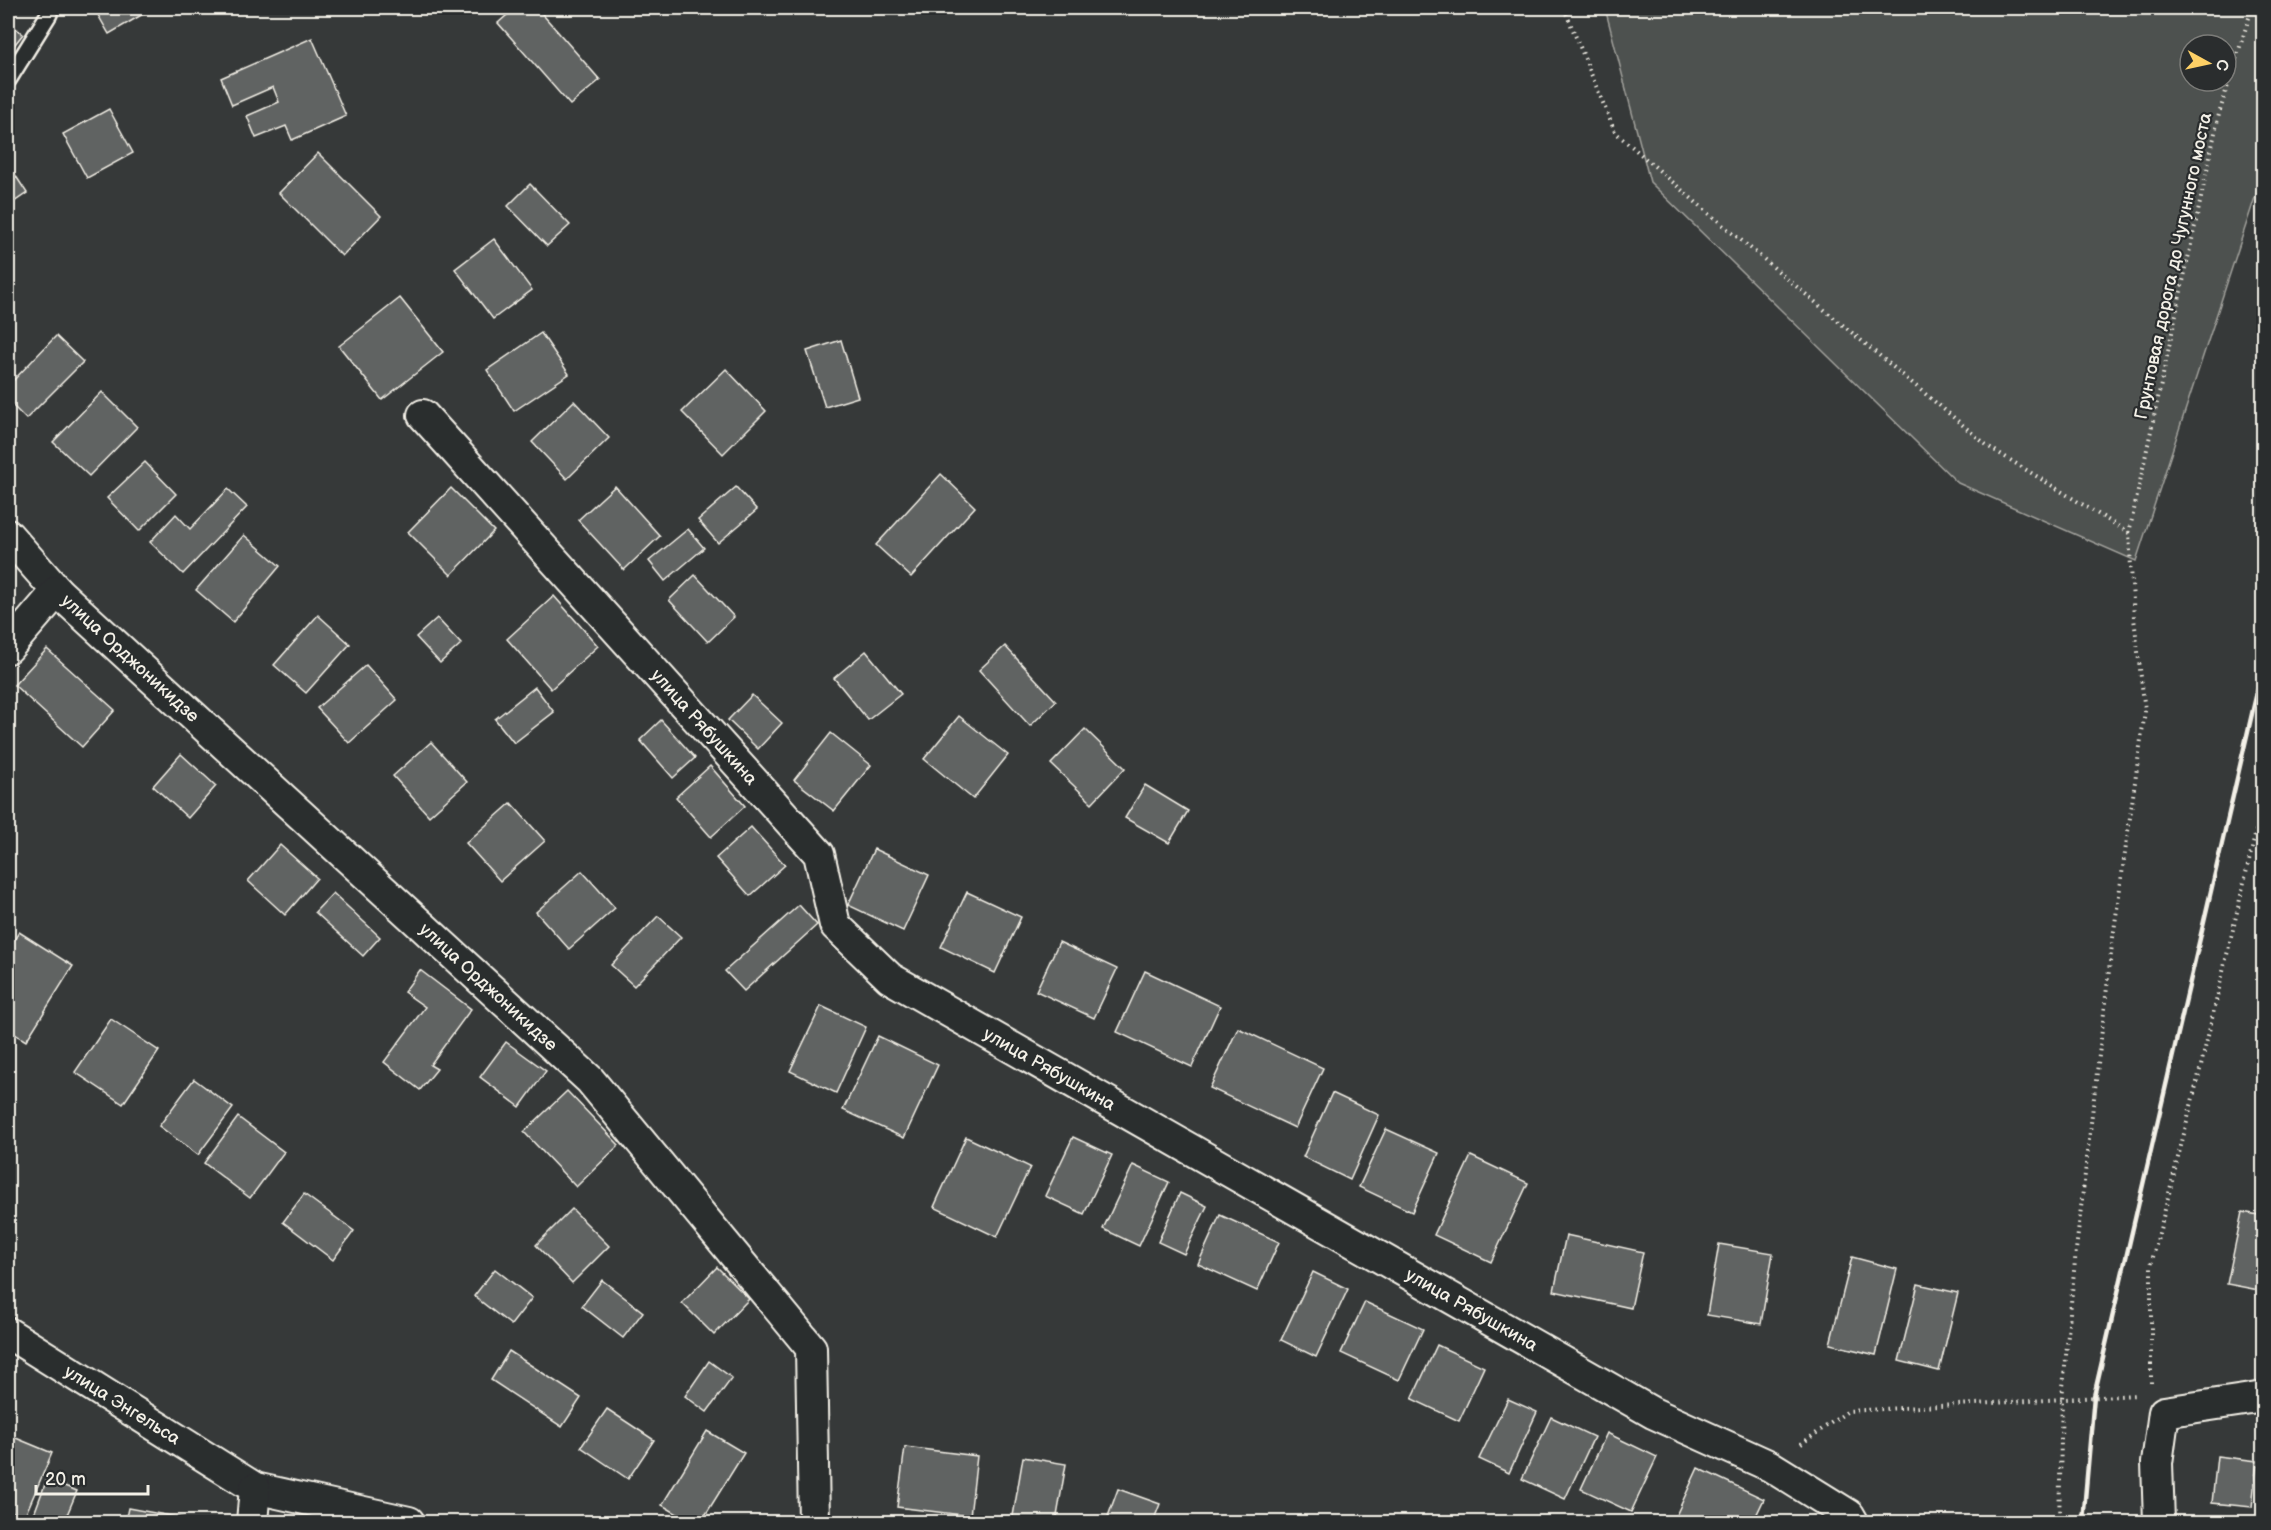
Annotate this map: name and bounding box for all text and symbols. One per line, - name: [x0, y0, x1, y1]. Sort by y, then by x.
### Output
- north arrow: [2178, 33, 2238, 93]
- text: С: [2211, 58, 2232, 72]
- street label: Грунтовая дорога до Чугунного моста: [2131, 110, 2216, 421]
- street label: улица Орджоникидзе: [57, 590, 203, 727]
- street label: улица Рябушкина: [646, 665, 762, 790]
- street label: улица Орджоникидзе: [415, 919, 561, 1056]
- street label: улица Рябушкина: [979, 1023, 1119, 1115]
- street label: улица Рябушкина: [1402, 1264, 1542, 1356]
- street label: улица Энгельса: [60, 1361, 184, 1450]
- scale bar: [36, 1458, 148, 1496]
- text: 20 m: [45, 1469, 86, 1490]

